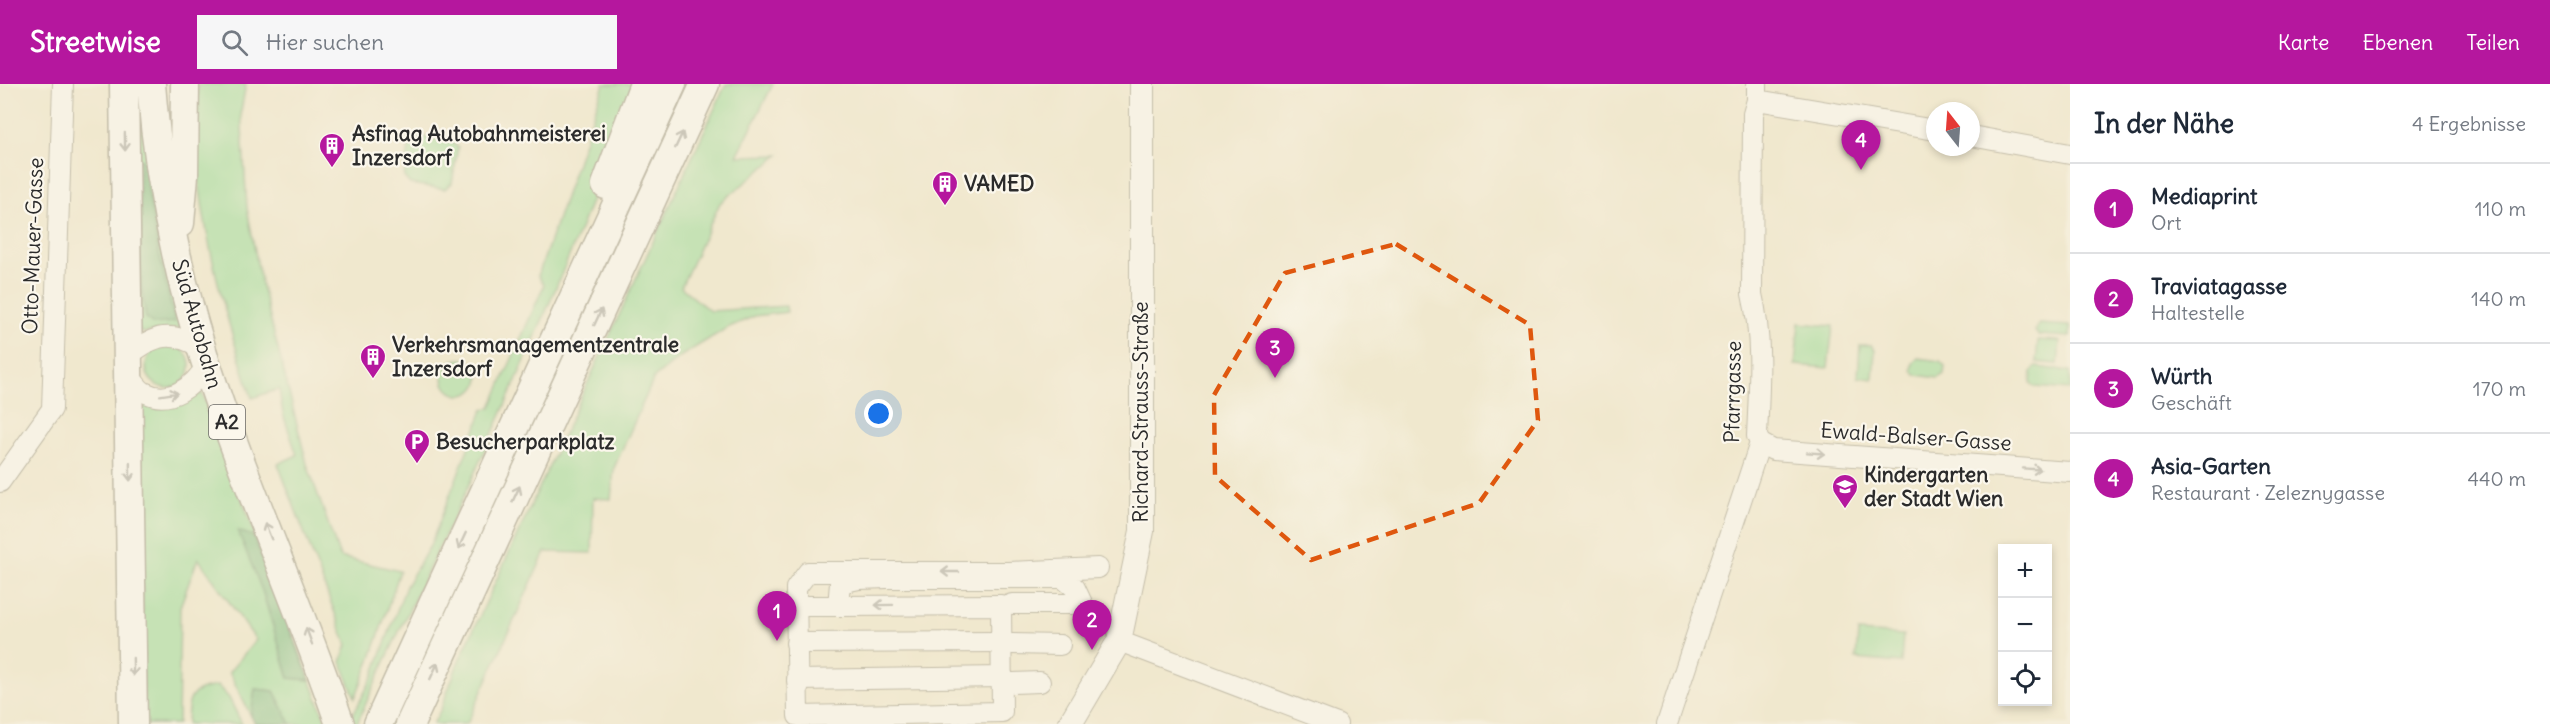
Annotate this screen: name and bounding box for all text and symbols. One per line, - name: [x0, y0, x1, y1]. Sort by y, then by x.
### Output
- search box: [197, 15, 617, 69]
- text: Streetwise: [30, 24, 161, 60]
- icon: search: [218, 26, 251, 59]
- text: Hier suchen: [266, 28, 384, 56]
- text: Karte: [2278, 29, 2329, 56]
- text: Ebenen: [2362, 29, 2433, 56]
- text: Teilen: [2466, 29, 2520, 56]
- north arrow: [1926, 102, 1980, 156]
- text: In der Nähe: [2094, 107, 2234, 140]
- text: 4 Ergebnisse: [2412, 111, 2526, 136]
- place label: Asfinag Autobahnmeisterei Inzersdorf: [352, 120, 606, 171]
- pin: 4: [1842, 120, 1880, 170]
- building icon: Asfinag Autobahnmeisterei Inzersdorf: [317, 131, 347, 169]
- one-way arrow: [674, 131, 686, 149]
- one-way arrow: [119, 132, 131, 152]
- street label: Otto-Mauer-Gasse: [16, 157, 49, 335]
- building icon: VAMED: [930, 169, 960, 207]
- place label: VAMED: [964, 170, 1034, 197]
- text: Mediaprint: [2151, 182, 2257, 210]
- text: 1: [2110, 196, 2117, 221]
- text: 110 m: [2475, 196, 2526, 221]
- text: Ort: [2151, 210, 2181, 235]
- street label: Süd Autobahn: [166, 256, 229, 392]
- text: Traviatagasse: [2151, 272, 2287, 300]
- text: 2: [2108, 286, 2119, 311]
- text: 140 m: [2471, 286, 2526, 311]
- text: Haltestelle: [2151, 300, 2245, 325]
- street label: Richard-Strauss-Straße: [1127, 301, 1154, 523]
- one-way arrow: [592, 308, 604, 326]
- pin: 3: [1256, 328, 1294, 378]
- place label: Verkehrsmanagementzentrale Inzersdorf: [392, 331, 679, 382]
- street label: Pfarrgasse: [1718, 341, 1747, 443]
- building icon: Verkehrsmanagementzentrale Inzersdorf: [358, 342, 388, 380]
- text: Würth: [2151, 362, 2212, 390]
- text: 3: [2108, 376, 2119, 401]
- text: 170 m: [2473, 376, 2526, 401]
- one-way arrow: [159, 388, 179, 399]
- text: Geschäft: [2151, 390, 2232, 415]
- your location: [864, 399, 893, 428]
- road number: A2: [209, 405, 245, 439]
- street label: Ewald-Balser-Gasse: [1820, 416, 2013, 457]
- parking icon: Besucherparkplatz: [402, 427, 432, 465]
- place label: Besucherparkplatz: [436, 428, 615, 455]
- one-way arrow: [1806, 448, 1826, 459]
- text: Asia-Garten: [2151, 452, 2271, 480]
- place label: Kindergarten der Stadt Wien: [1864, 461, 2003, 512]
- one-way arrow: [124, 462, 135, 482]
- one-way arrow: [2021, 464, 2041, 475]
- text: 4: [2108, 466, 2119, 491]
- text: 440 m: [2467, 466, 2526, 491]
- school or university icon: Kindergarten der Stadt Wien: [1830, 472, 1860, 510]
- text: Restaurant · Zeleznygasse: [2151, 480, 2385, 505]
- one-way arrow: [510, 485, 522, 503]
- one-way arrow: [262, 522, 273, 540]
- one-way arrow: [455, 531, 467, 549]
- map controls: [1998, 544, 2052, 706]
- button: +: [1998, 544, 2052, 598]
- one-way arrow: [940, 566, 960, 578]
- pin: 1: [758, 592, 796, 641]
- button: −: [1998, 598, 2052, 652]
- one-way arrow: [874, 600, 894, 611]
- pin: 2: [1072, 600, 1112, 650]
- one-way arrow: [303, 627, 314, 646]
- button: locate: [1998, 652, 2052, 706]
- one-way arrow: [127, 657, 138, 677]
- one-way arrow: [429, 662, 441, 680]

